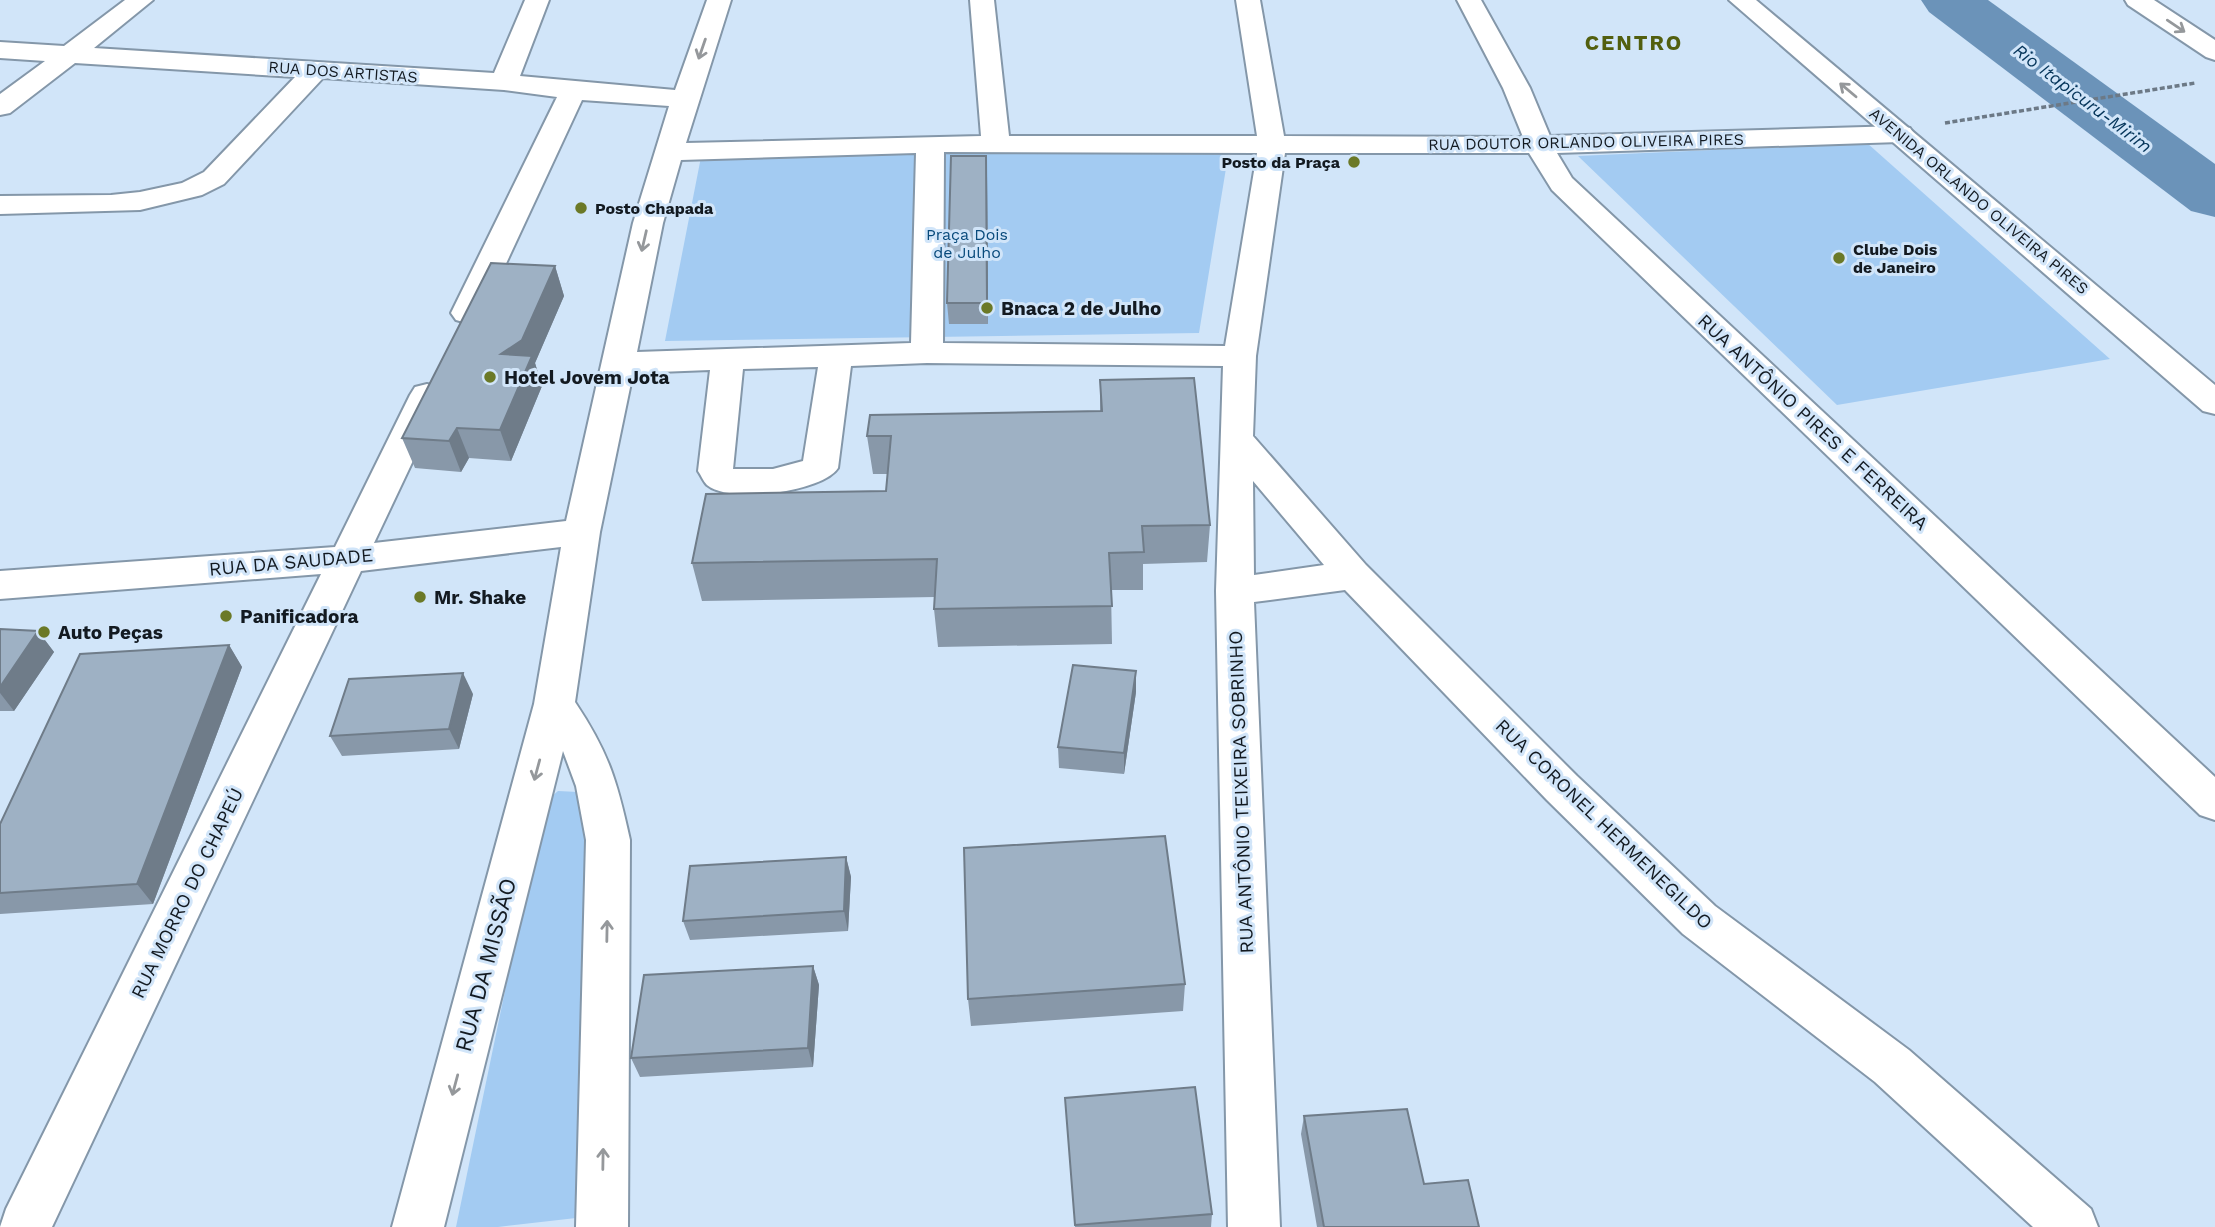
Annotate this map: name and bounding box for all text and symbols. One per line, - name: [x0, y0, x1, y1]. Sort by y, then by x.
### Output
- one-way arrow: [2166, 19, 2185, 33]
- district label: CENTRO: [1585, 30, 1683, 55]
- one-way arrow: [695, 38, 707, 60]
- water label: Rio Itapicuru-Mirim: [2010, 39, 2156, 157]
- street label: RUA DOS ARTISTAS: [268, 57, 418, 87]
- one-way arrow: [1839, 82, 1857, 98]
- street label: AVENIDA ORLANDO OLIVEIRA PIRES: [1866, 104, 2092, 298]
- street label: RUA DOUTOR ORLANDO OLIVEIRA PIRES: [1428, 130, 1744, 154]
- place label: Posto da Praça: [1222, 153, 1341, 172]
- marker: Posto da Praça: [1346, 154, 1362, 170]
- place label: Posto Chapada: [595, 199, 714, 218]
- marker: Posto Chapada: [573, 200, 589, 216]
- park label: Praça Dois de Julho: [926, 225, 1008, 262]
- one-way arrow: [637, 229, 650, 252]
- place label: Clube Dois de Janeiro: [1853, 240, 1938, 277]
- marker: Clube Dois de Janeiro: [1831, 250, 1847, 266]
- place label: Bnaca 2 de Julho: [1001, 297, 1161, 320]
- marker: Bnaca 2 de Julho: [979, 300, 995, 316]
- street label: RUA ANTÔNIO PIRES E FERREIRA: [1693, 309, 1933, 535]
- place label: Hotel Jovem Jota: [504, 366, 670, 389]
- marker: Hotel Jovem Jota: [482, 369, 498, 385]
- street label: RUA DA SAUDADE: [208, 543, 374, 581]
- place label: Mr. Shake: [434, 586, 526, 609]
- marker: Mr. Shake: [412, 589, 428, 605]
- place label: Panificadora: [240, 605, 358, 628]
- marker: Panificadora: [218, 608, 234, 624]
- place label: Auto Peças: [58, 621, 163, 644]
- marker: Auto Peças: [36, 624, 52, 640]
- street label: RUA ANTÔNIO TEIXEIRA SOBRINHO: [1224, 630, 1258, 954]
- street label: RUA CORONEL HERMENEGILDO: [1491, 714, 1717, 934]
- one-way arrow: [530, 758, 543, 781]
- street label: RUA MORRO DO CHAPEÚ: [126, 784, 248, 1002]
- street label: RUA DA MISSÃO: [450, 875, 522, 1055]
- one-way arrow: [600, 920, 614, 943]
- one-way arrow: [448, 1074, 461, 1096]
- one-way arrow: [596, 1148, 610, 1171]

